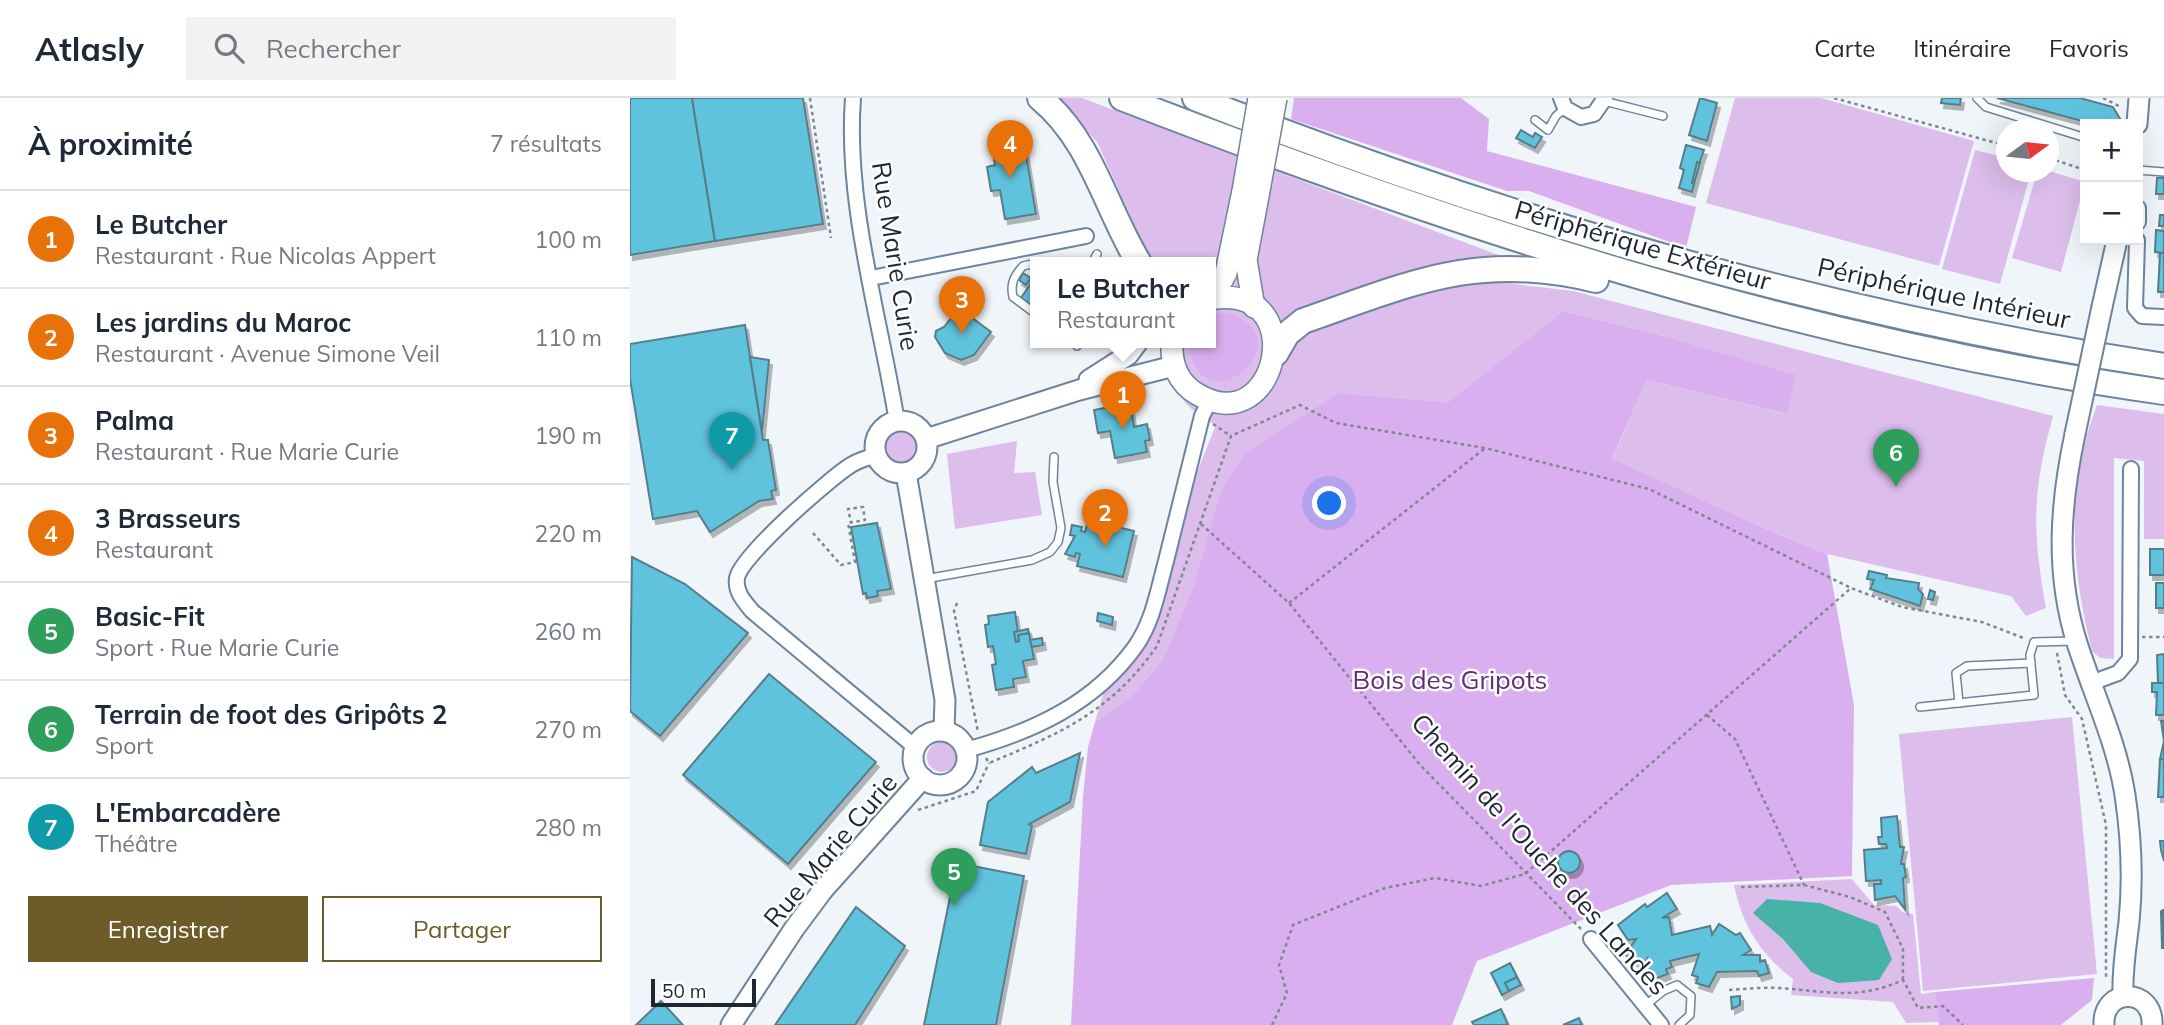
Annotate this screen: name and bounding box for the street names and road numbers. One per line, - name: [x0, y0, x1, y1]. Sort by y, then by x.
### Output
- street label: Rue Marie Curie: [865, 159, 927, 353]
- street label: Périphérique Extérieur: [1511, 193, 1775, 298]
- street label: Périphérique Intérieur: [1815, 250, 2074, 336]
- street label: Chemin de l'Ouche des Landes: [1405, 706, 1675, 1002]
- street label: Rue Marie Curie: [756, 766, 904, 934]

